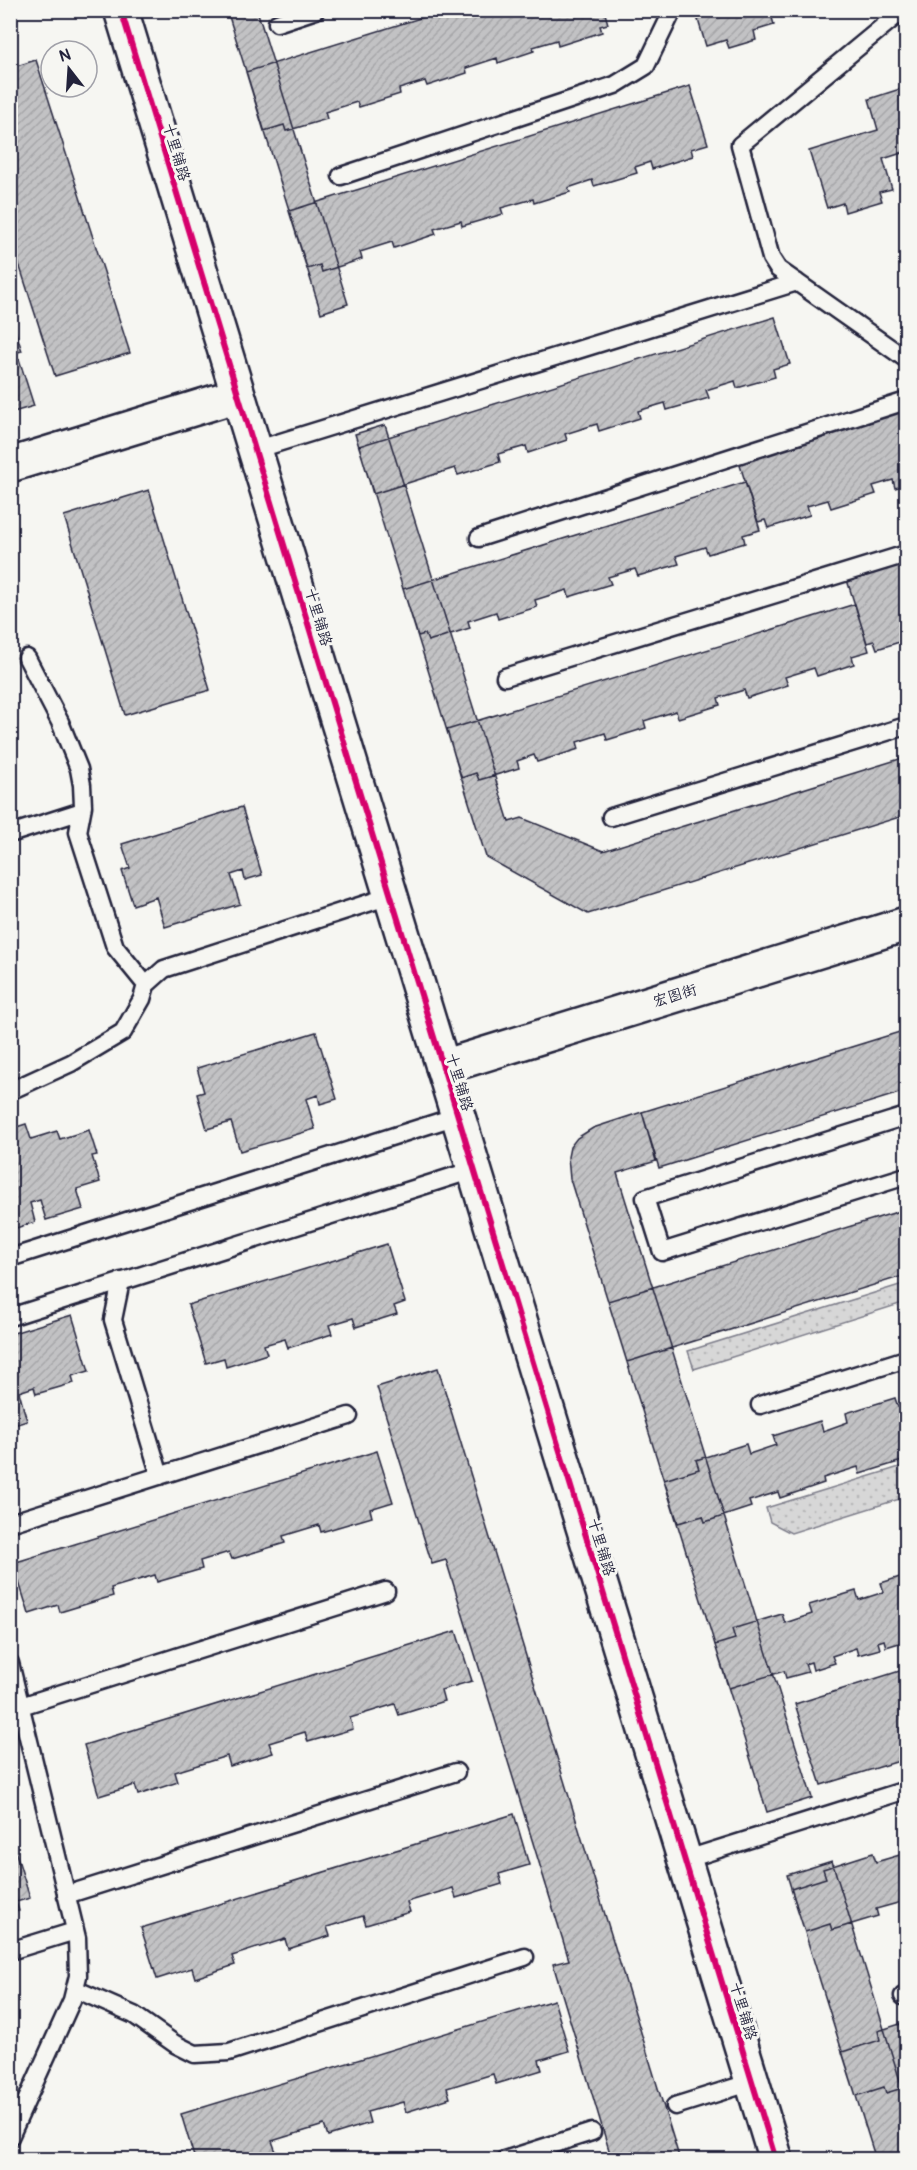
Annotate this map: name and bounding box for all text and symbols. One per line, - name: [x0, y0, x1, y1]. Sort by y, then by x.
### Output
- north arrow: [39, 39, 99, 99]
- text: N: [57, 44, 73, 67]
- street label: 十里铺路: [158, 121, 194, 183]
- street label: 十里铺路: [300, 586, 336, 648]
- street label: 宏图街: [651, 980, 699, 1012]
- street label: 十里铺路: [441, 1051, 477, 1113]
- street label: 十里铺路: [583, 1516, 619, 1578]
- street label: 十里铺路: [725, 1980, 761, 2042]

